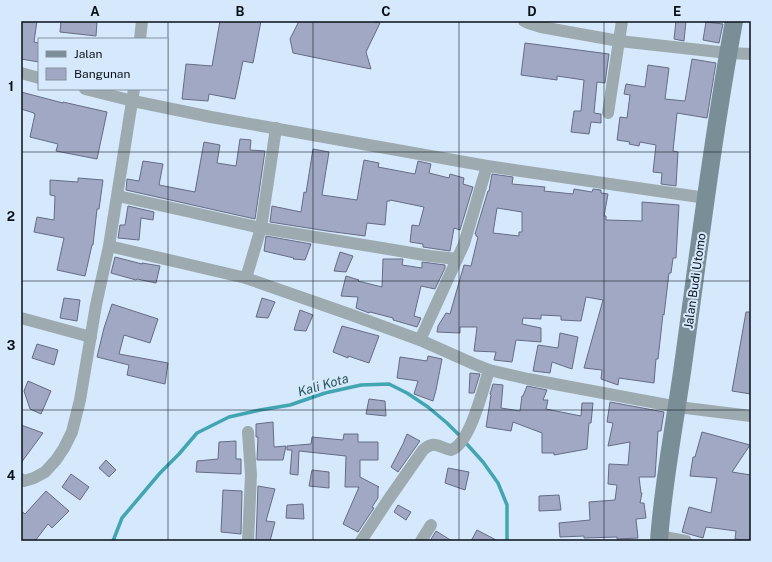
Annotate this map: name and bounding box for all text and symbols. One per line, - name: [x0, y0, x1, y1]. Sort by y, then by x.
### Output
- text: A: [90, 4, 100, 19]
- text: B: [236, 4, 245, 19]
- text: C: [381, 4, 391, 19]
- text: D: [527, 4, 537, 19]
- text: E: [673, 4, 681, 19]
- legend: [38, 38, 168, 90]
- text: Jalan: [74, 47, 103, 61]
- text: Bangunan: [74, 67, 130, 81]
- text: 1: [8, 79, 14, 94]
- text: 2: [7, 209, 15, 224]
- street label: Jalan Budi Utomo: [681, 232, 709, 330]
- text: 3: [7, 338, 16, 353]
- water label: Kali Kota: [296, 371, 350, 399]
- text: 4: [7, 468, 16, 483]

